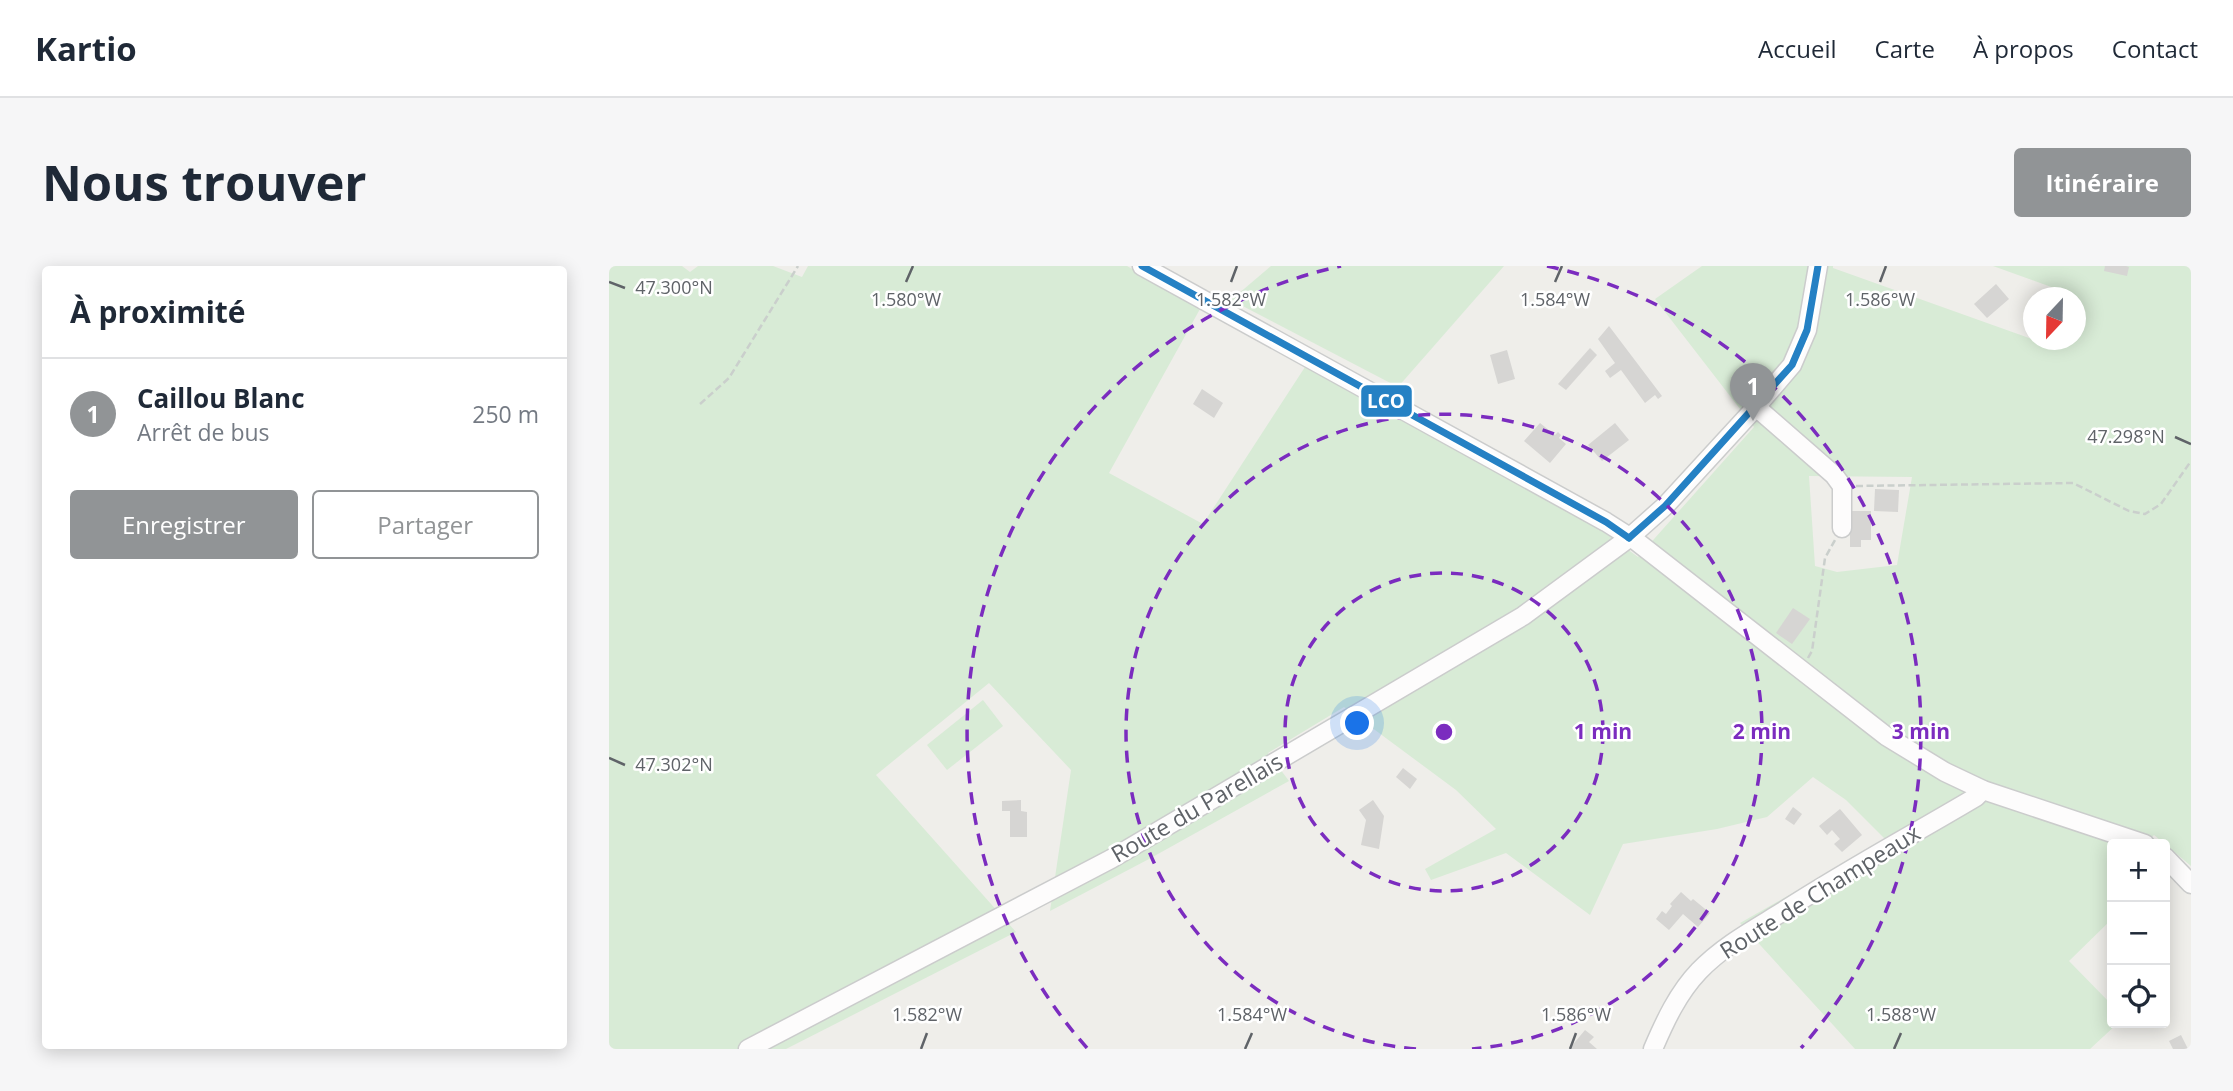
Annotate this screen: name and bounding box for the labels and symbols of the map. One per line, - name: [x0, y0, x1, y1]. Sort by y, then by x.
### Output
- text: 47.300°N: [635, 275, 713, 299]
- text: 1.580°W: [871, 287, 941, 311]
- text: 1.582°W: [1196, 287, 1266, 311]
- text: 1.584°W: [1520, 287, 1590, 311]
- text: 1.586°W: [1845, 287, 1915, 311]
- north arrow: [2023, 287, 2086, 350]
- pin: 1: [1730, 363, 1776, 421]
- line badge: LCO: [1360, 384, 1413, 418]
- text: LCO: [1367, 388, 1405, 414]
- text: 47.298°N: [2087, 424, 2165, 448]
- your location: [1340, 706, 1374, 740]
- text: 1 min: [1574, 717, 1632, 745]
- text: 2 min: [1733, 717, 1791, 745]
- text: 3 min: [1892, 717, 1950, 745]
- centre of rings: [1432, 720, 1456, 744]
- street label: Route du Parellais: [1105, 745, 1288, 869]
- text: 47.302°N: [635, 752, 713, 776]
- street label: Route de Champeaux: [1713, 816, 1926, 966]
- text: 1.582°W: [892, 1002, 962, 1026]
- text: 1.584°W: [1217, 1002, 1287, 1026]
- text: 1.586°W: [1541, 1002, 1611, 1026]
- text: 1.588°W: [1866, 1002, 1936, 1026]

